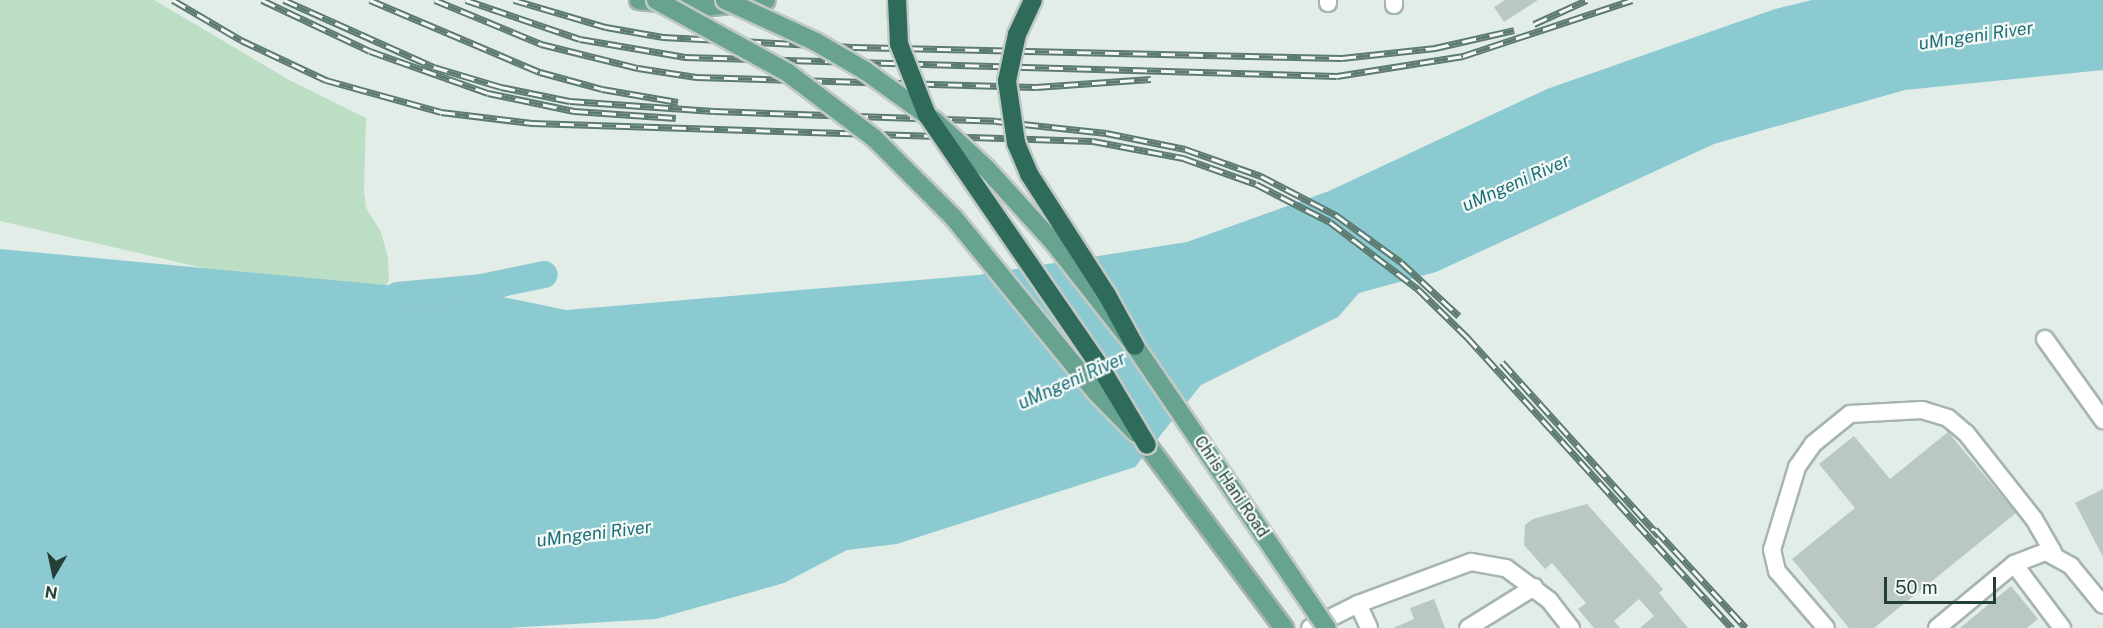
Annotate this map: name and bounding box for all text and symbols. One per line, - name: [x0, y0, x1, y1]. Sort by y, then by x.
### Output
- water label: uMngeni River: [1917, 17, 2035, 55]
- water label: uMngeni River: [1459, 150, 1573, 216]
- water label: uMngeni River: [1015, 348, 1129, 414]
- street label: Chris Hani Road: [1190, 433, 1272, 541]
- water label: uMngeni River: [535, 516, 653, 552]
- north arrow: [24, 544, 84, 604]
- scale bar: [1887, 565, 2000, 603]
- text: 50 m: [1895, 577, 1938, 598]
- text: N: [43, 582, 59, 603]

